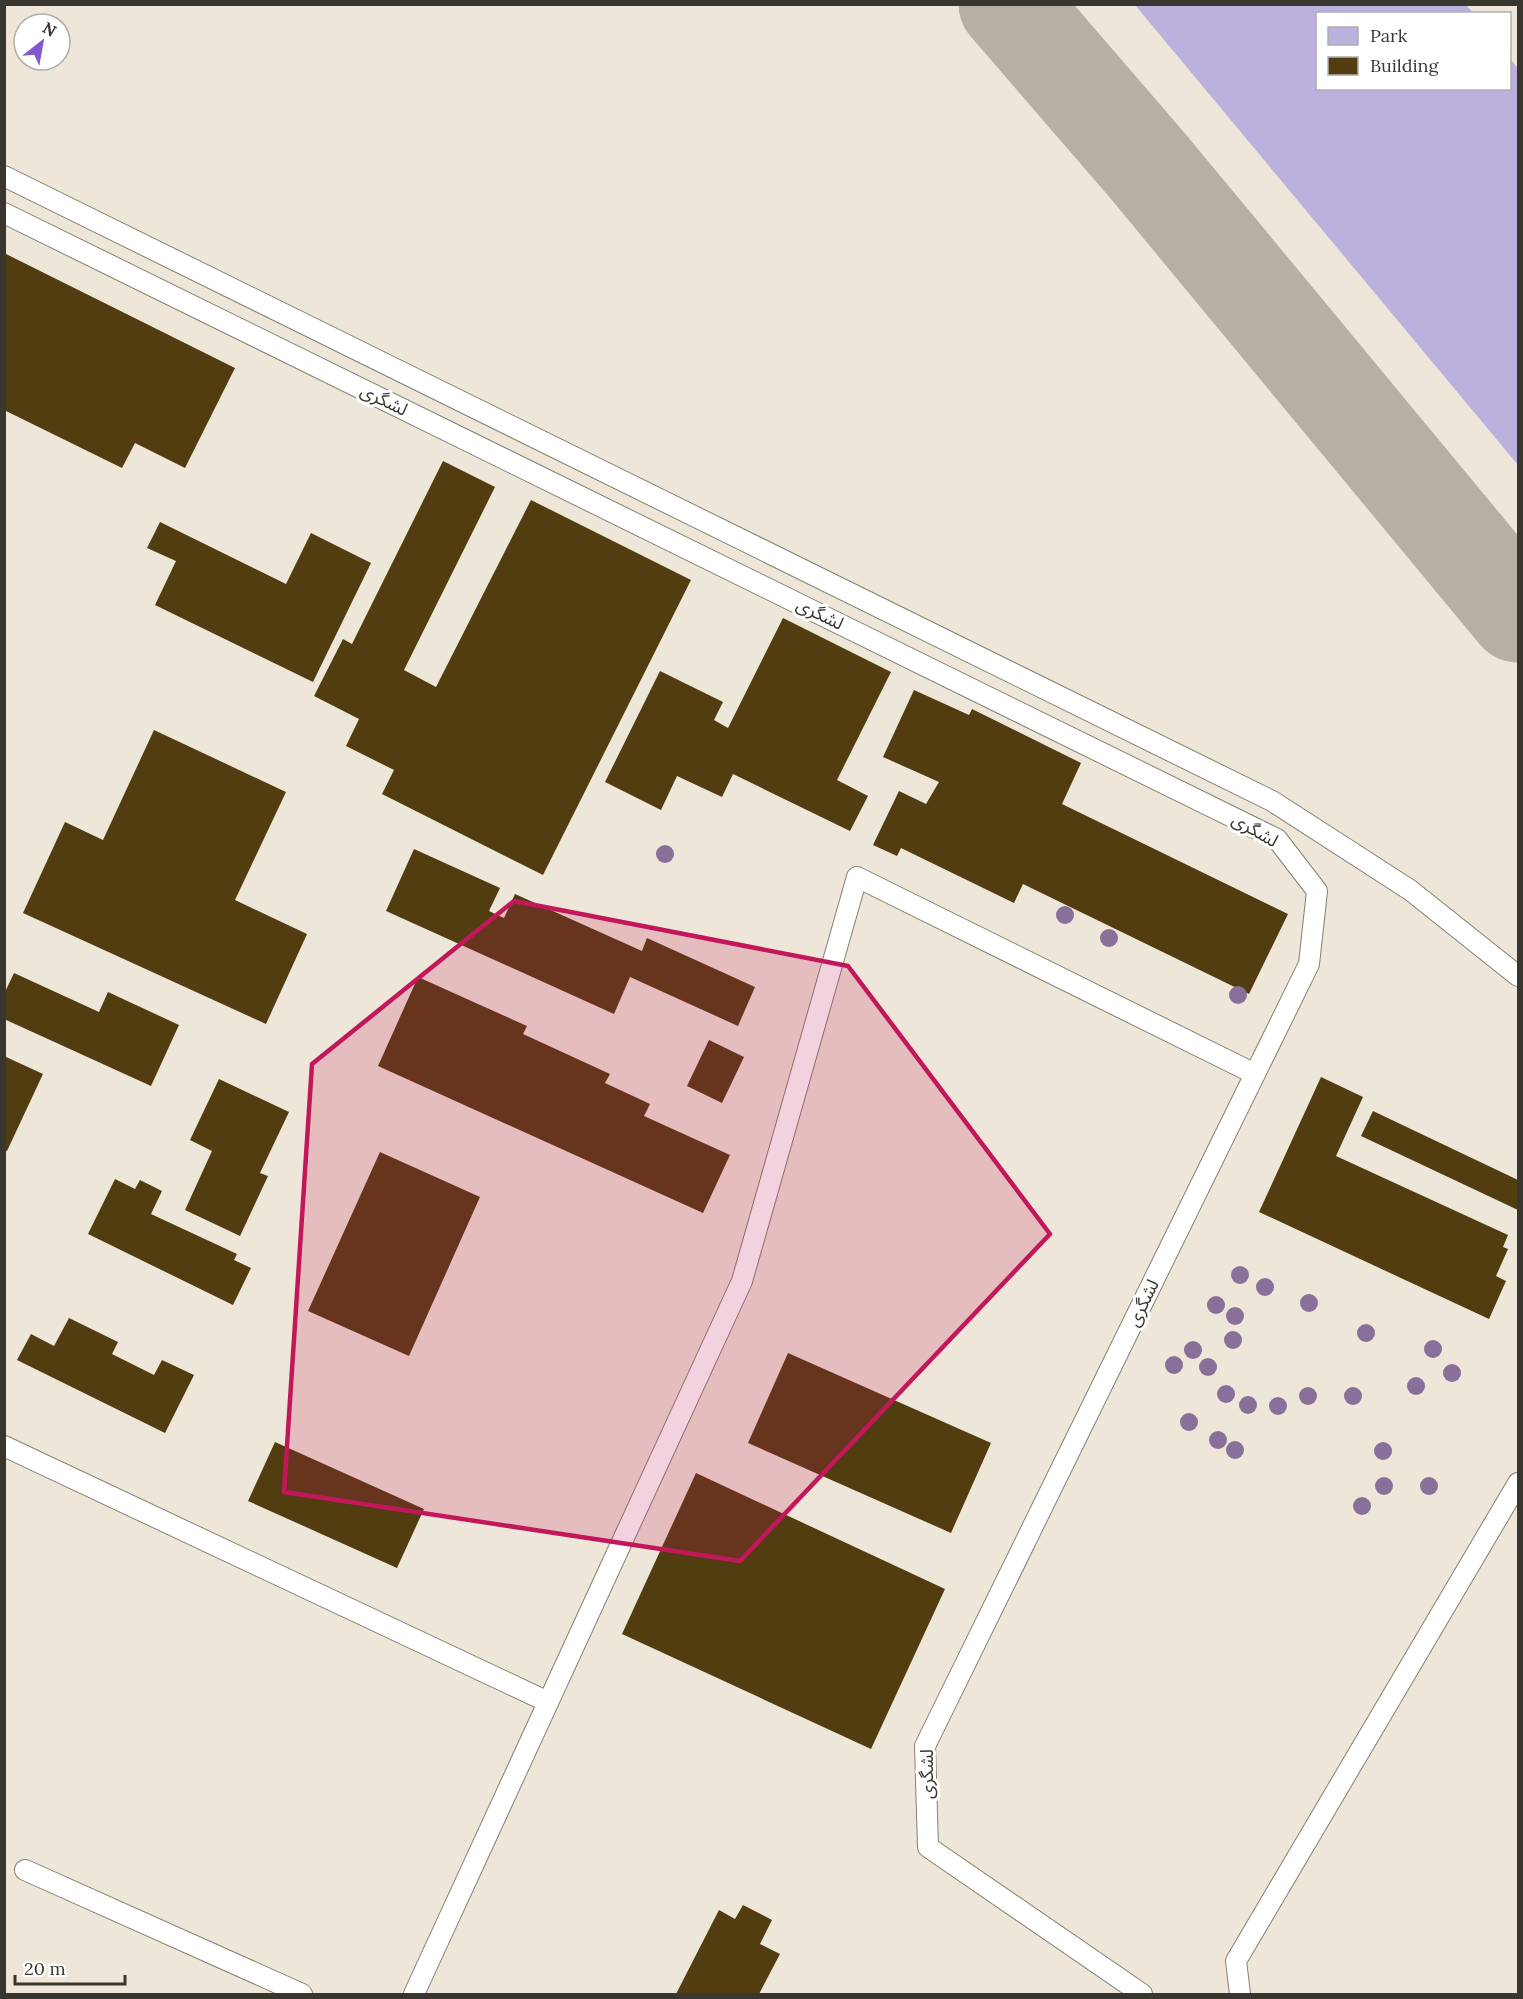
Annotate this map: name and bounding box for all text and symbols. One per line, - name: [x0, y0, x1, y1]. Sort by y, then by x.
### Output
- north arrow: [12, 12, 72, 72]
- legend: [1316, 12, 1511, 90]
- text: N: [39, 17, 60, 41]
- text: Park: [1370, 24, 1408, 47]
- text: Building: [1370, 54, 1440, 77]
- street label: لشگری: [357, 378, 412, 421]
- street label: لشگری: [793, 592, 848, 635]
- street label: لشگری: [1228, 807, 1283, 852]
- street label: لشگری: [1121, 1275, 1164, 1330]
- street label: لشگری: [915, 1749, 938, 1799]
- scale bar: [15, 1948, 124, 1986]
- text: 20 m: [24, 1957, 66, 1980]

